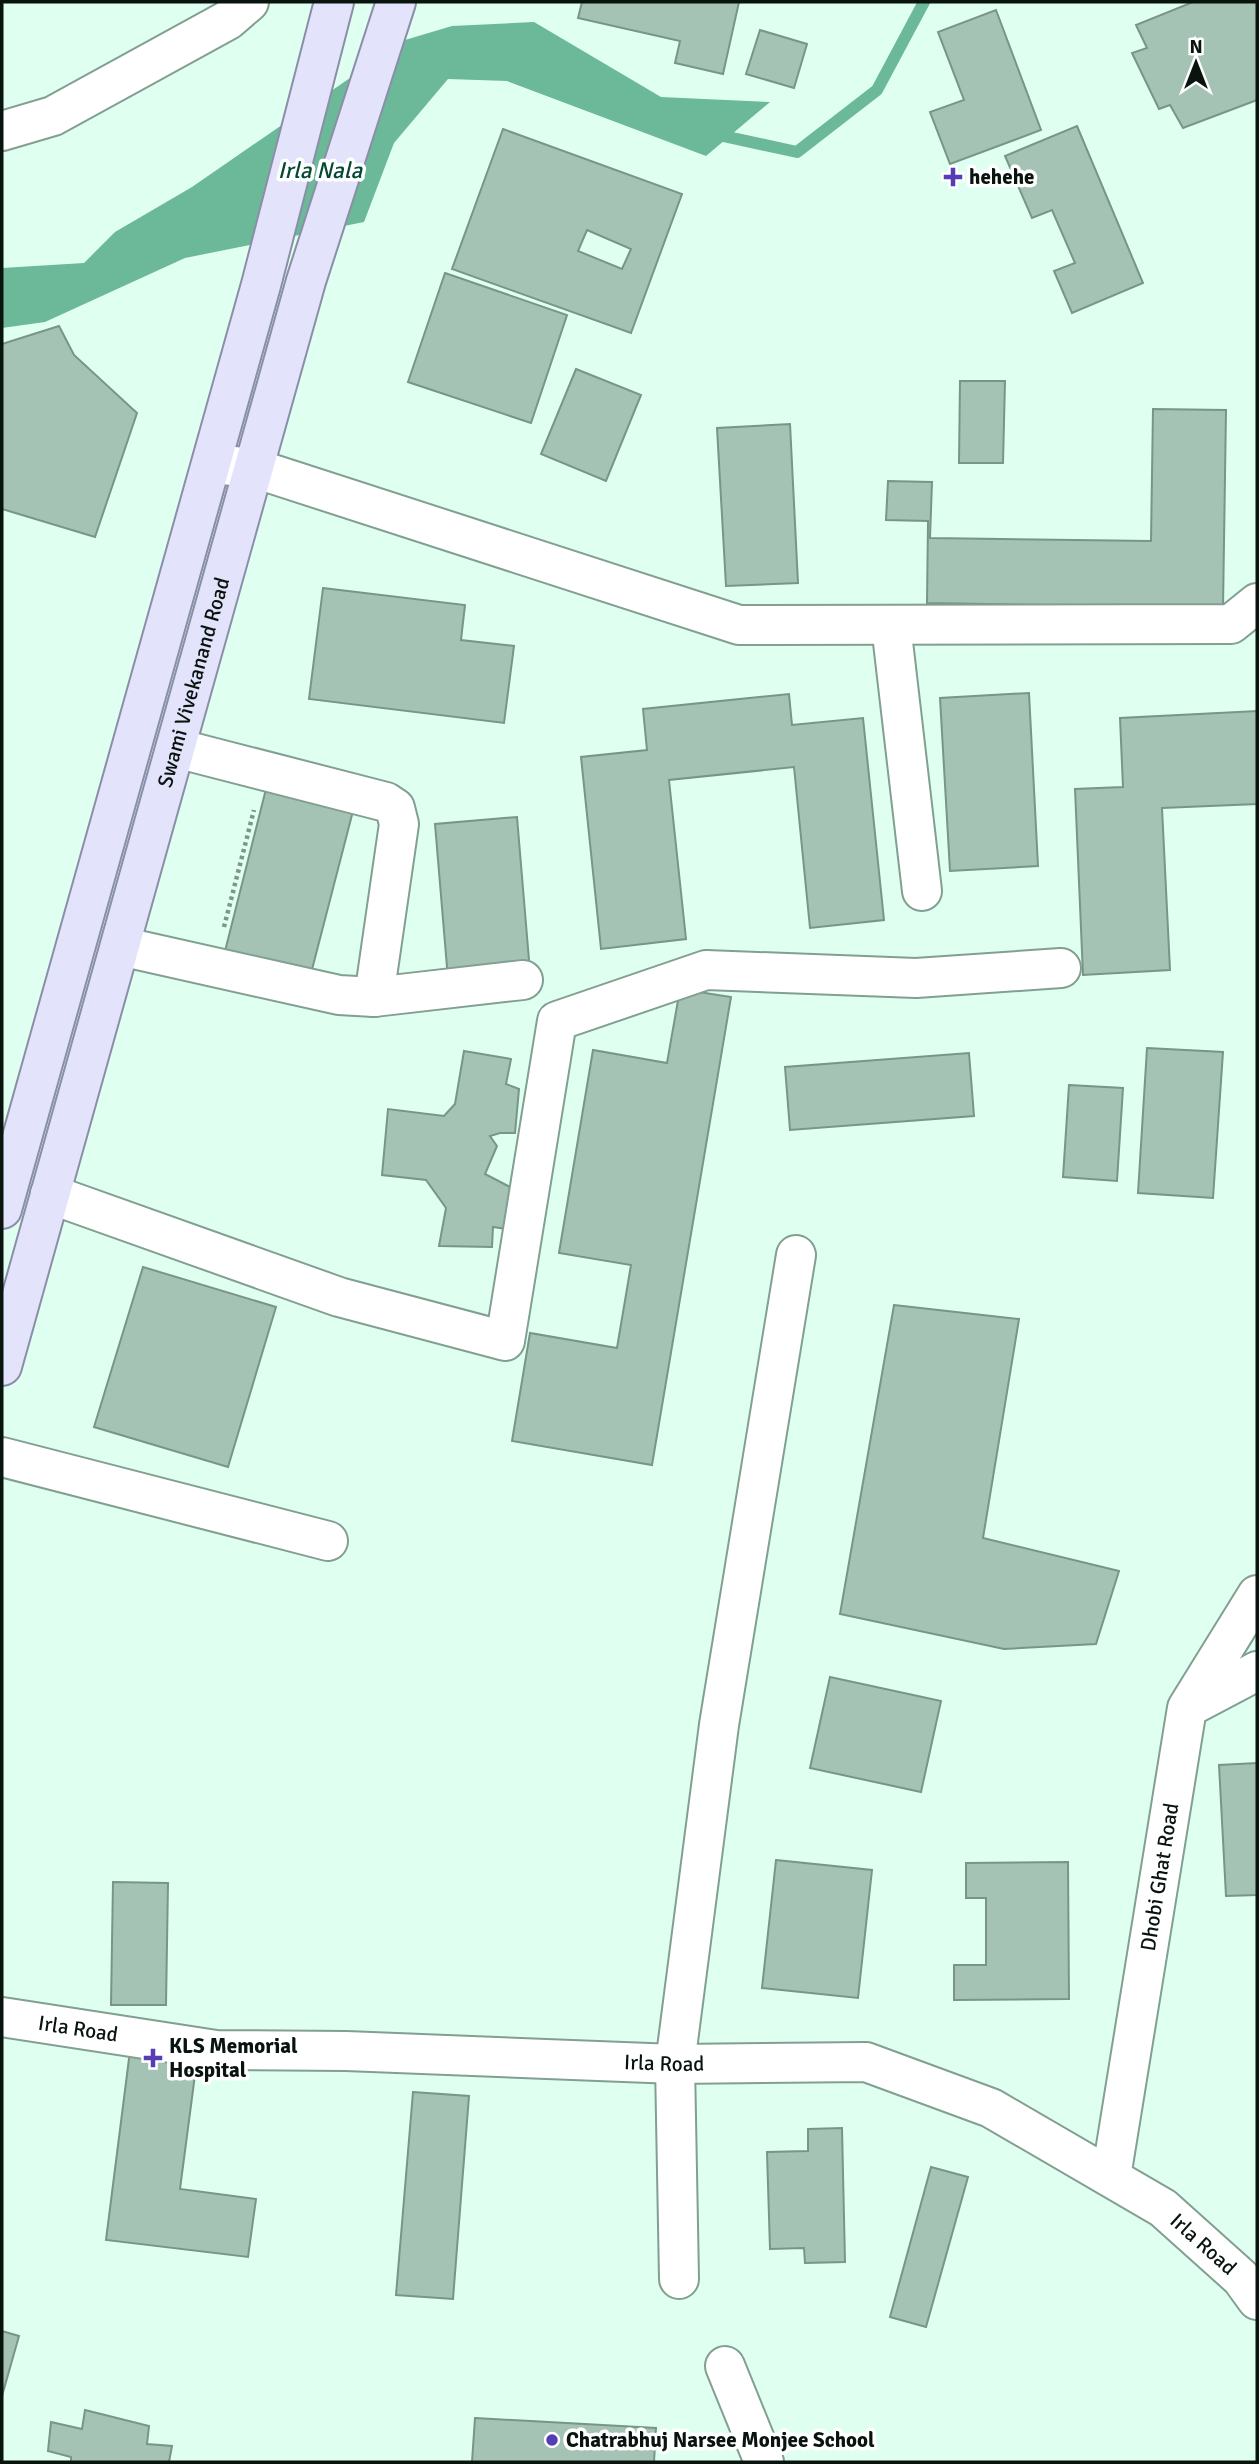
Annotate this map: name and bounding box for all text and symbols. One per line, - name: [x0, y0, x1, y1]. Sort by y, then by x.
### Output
- north arrow: [1161, 28, 1231, 98]
- text: N: [1189, 35, 1203, 59]
- water label: Irla Nala: [278, 156, 364, 185]
- place label: hehehe: [969, 164, 1035, 190]
- marker: hehehe: [943, 167, 963, 187]
- street label: Swami Vivekanand Road: [152, 574, 235, 790]
- street label: Dhobi Ghat Road: [1135, 1801, 1184, 1953]
- street label: Irla Road: [36, 2010, 120, 2048]
- place label: KLS Memorial Hospital: [169, 2033, 298, 2083]
- marker: KLS Memorial Hospital: [143, 2048, 163, 2068]
- street label: Irla Road: [624, 2049, 705, 2077]
- street label: Irla Road: [1165, 2208, 1242, 2281]
- place label: Chatrabhuj Narsee Monjee School: [566, 2427, 875, 2453]
- marker: Chatrabhuj Narsee Monjee School: [544, 2432, 560, 2448]

